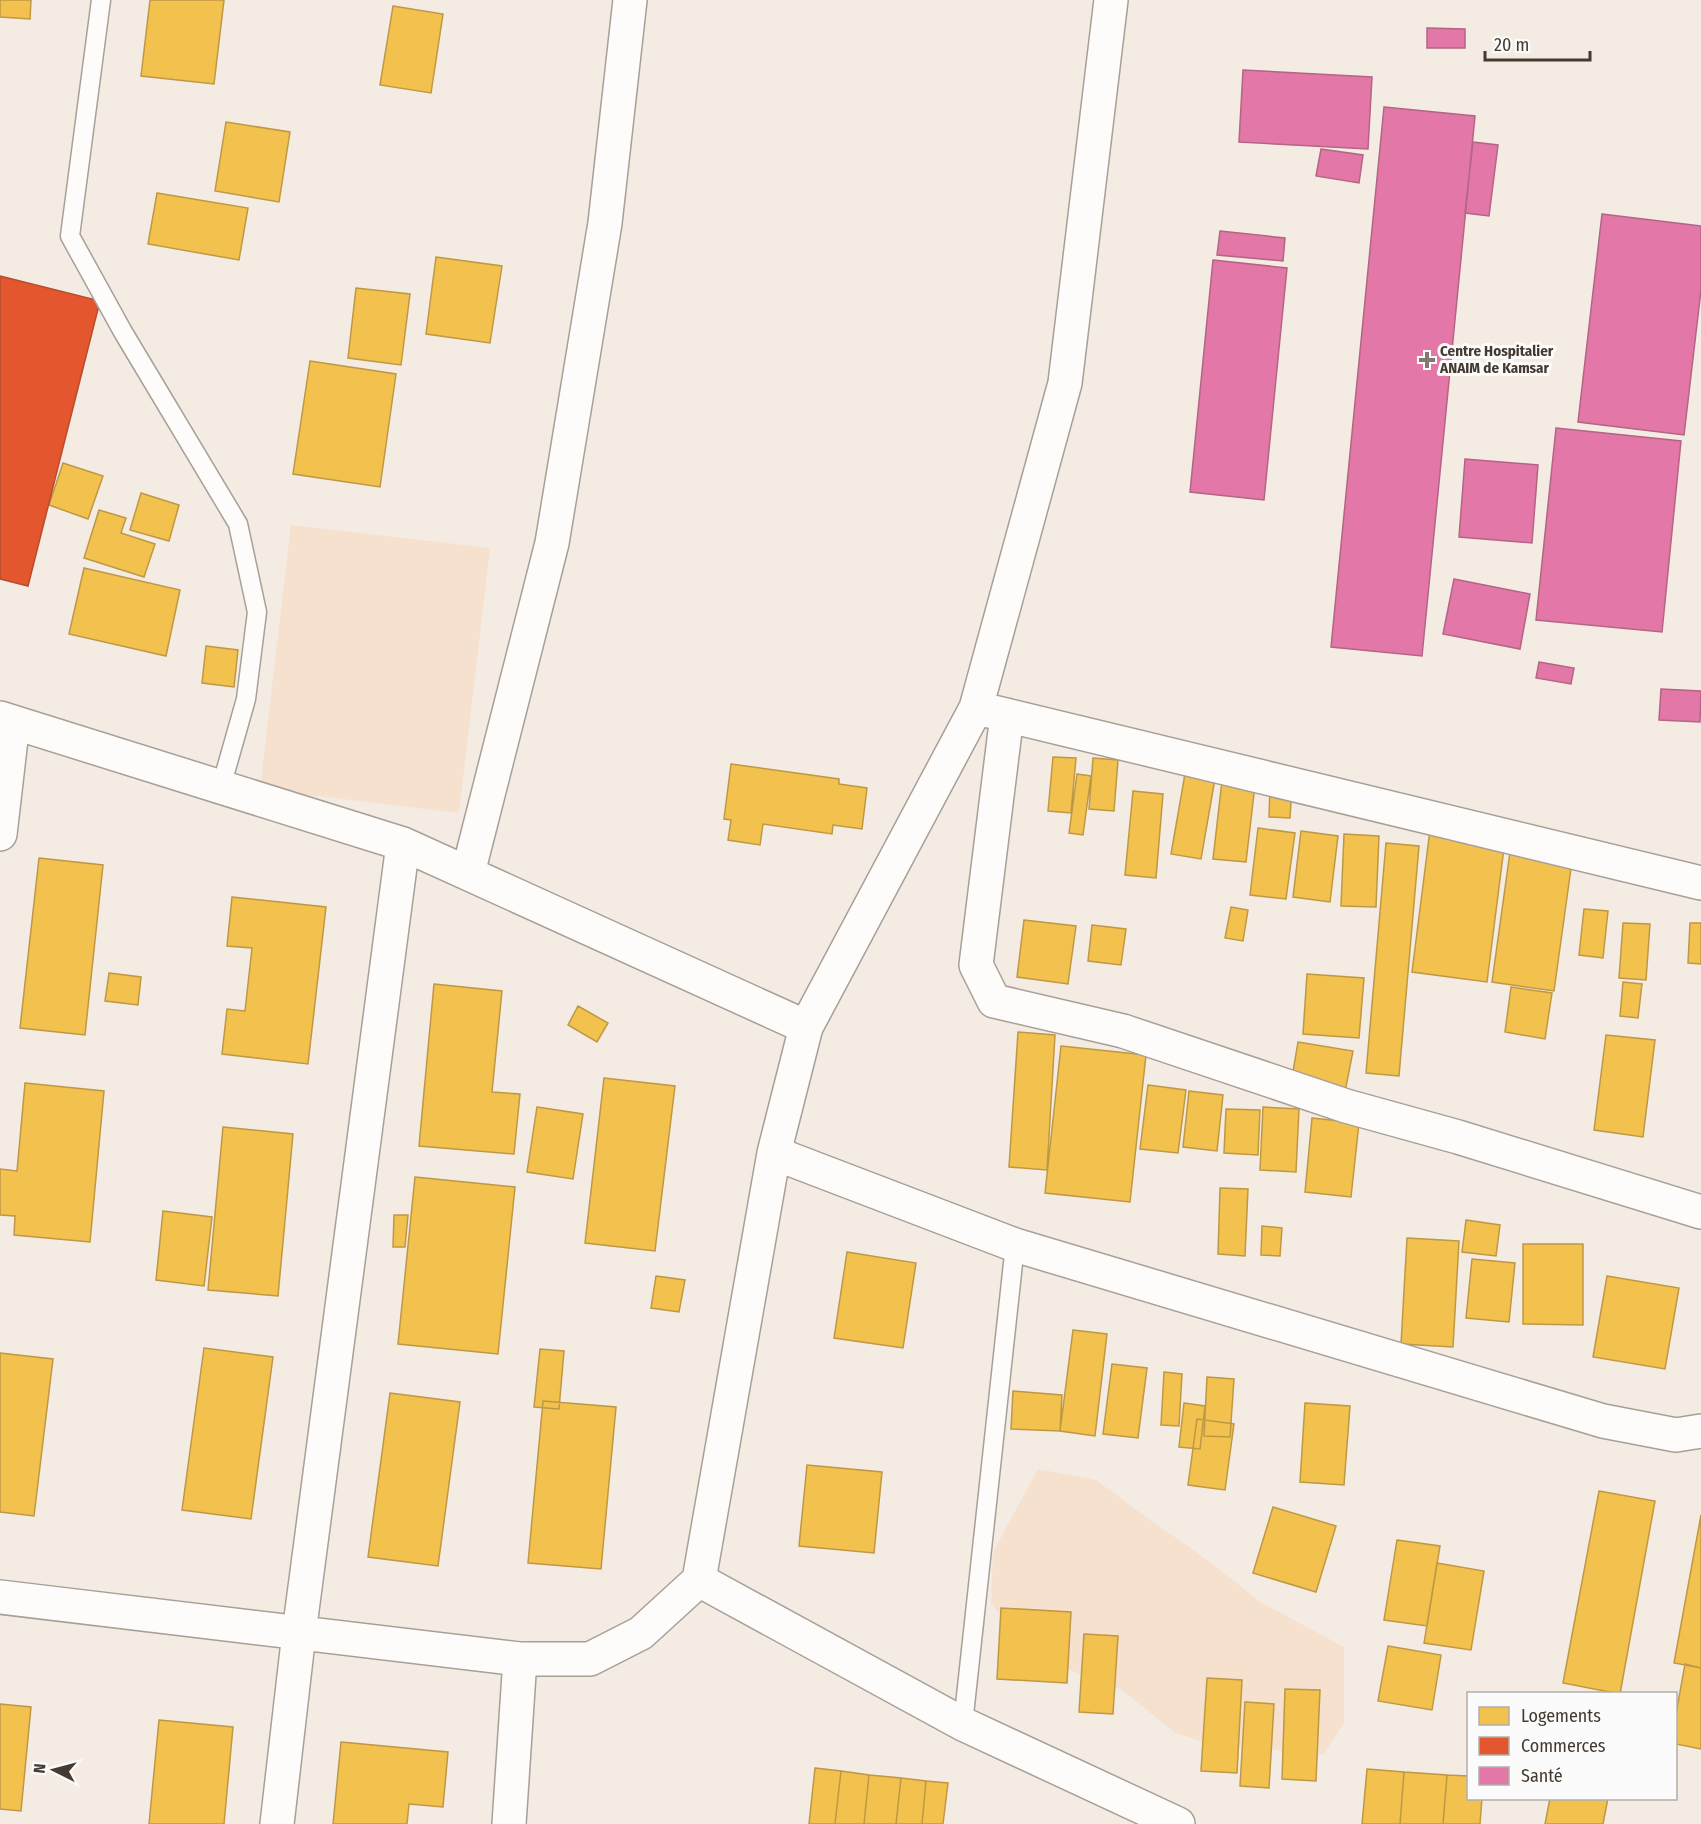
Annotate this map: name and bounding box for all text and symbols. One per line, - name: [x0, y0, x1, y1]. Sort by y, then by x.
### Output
- scale bar: [1485, 24, 1590, 62]
- text: 20 m: [1494, 34, 1529, 56]
- place label: Centre Hospitalier ANAIM de Kamsar: [1439, 342, 1554, 377]
- marker: Centre Hospitalier ANAIM de Kamsar: [1418, 351, 1436, 369]
- legend: [1467, 1692, 1677, 1800]
- text: Logements: [1521, 1705, 1601, 1727]
- text: Commerces: [1521, 1735, 1606, 1757]
- north arrow: [24, 1740, 84, 1800]
- text: N: [30, 1763, 50, 1774]
- text: Santé: [1521, 1765, 1563, 1787]

